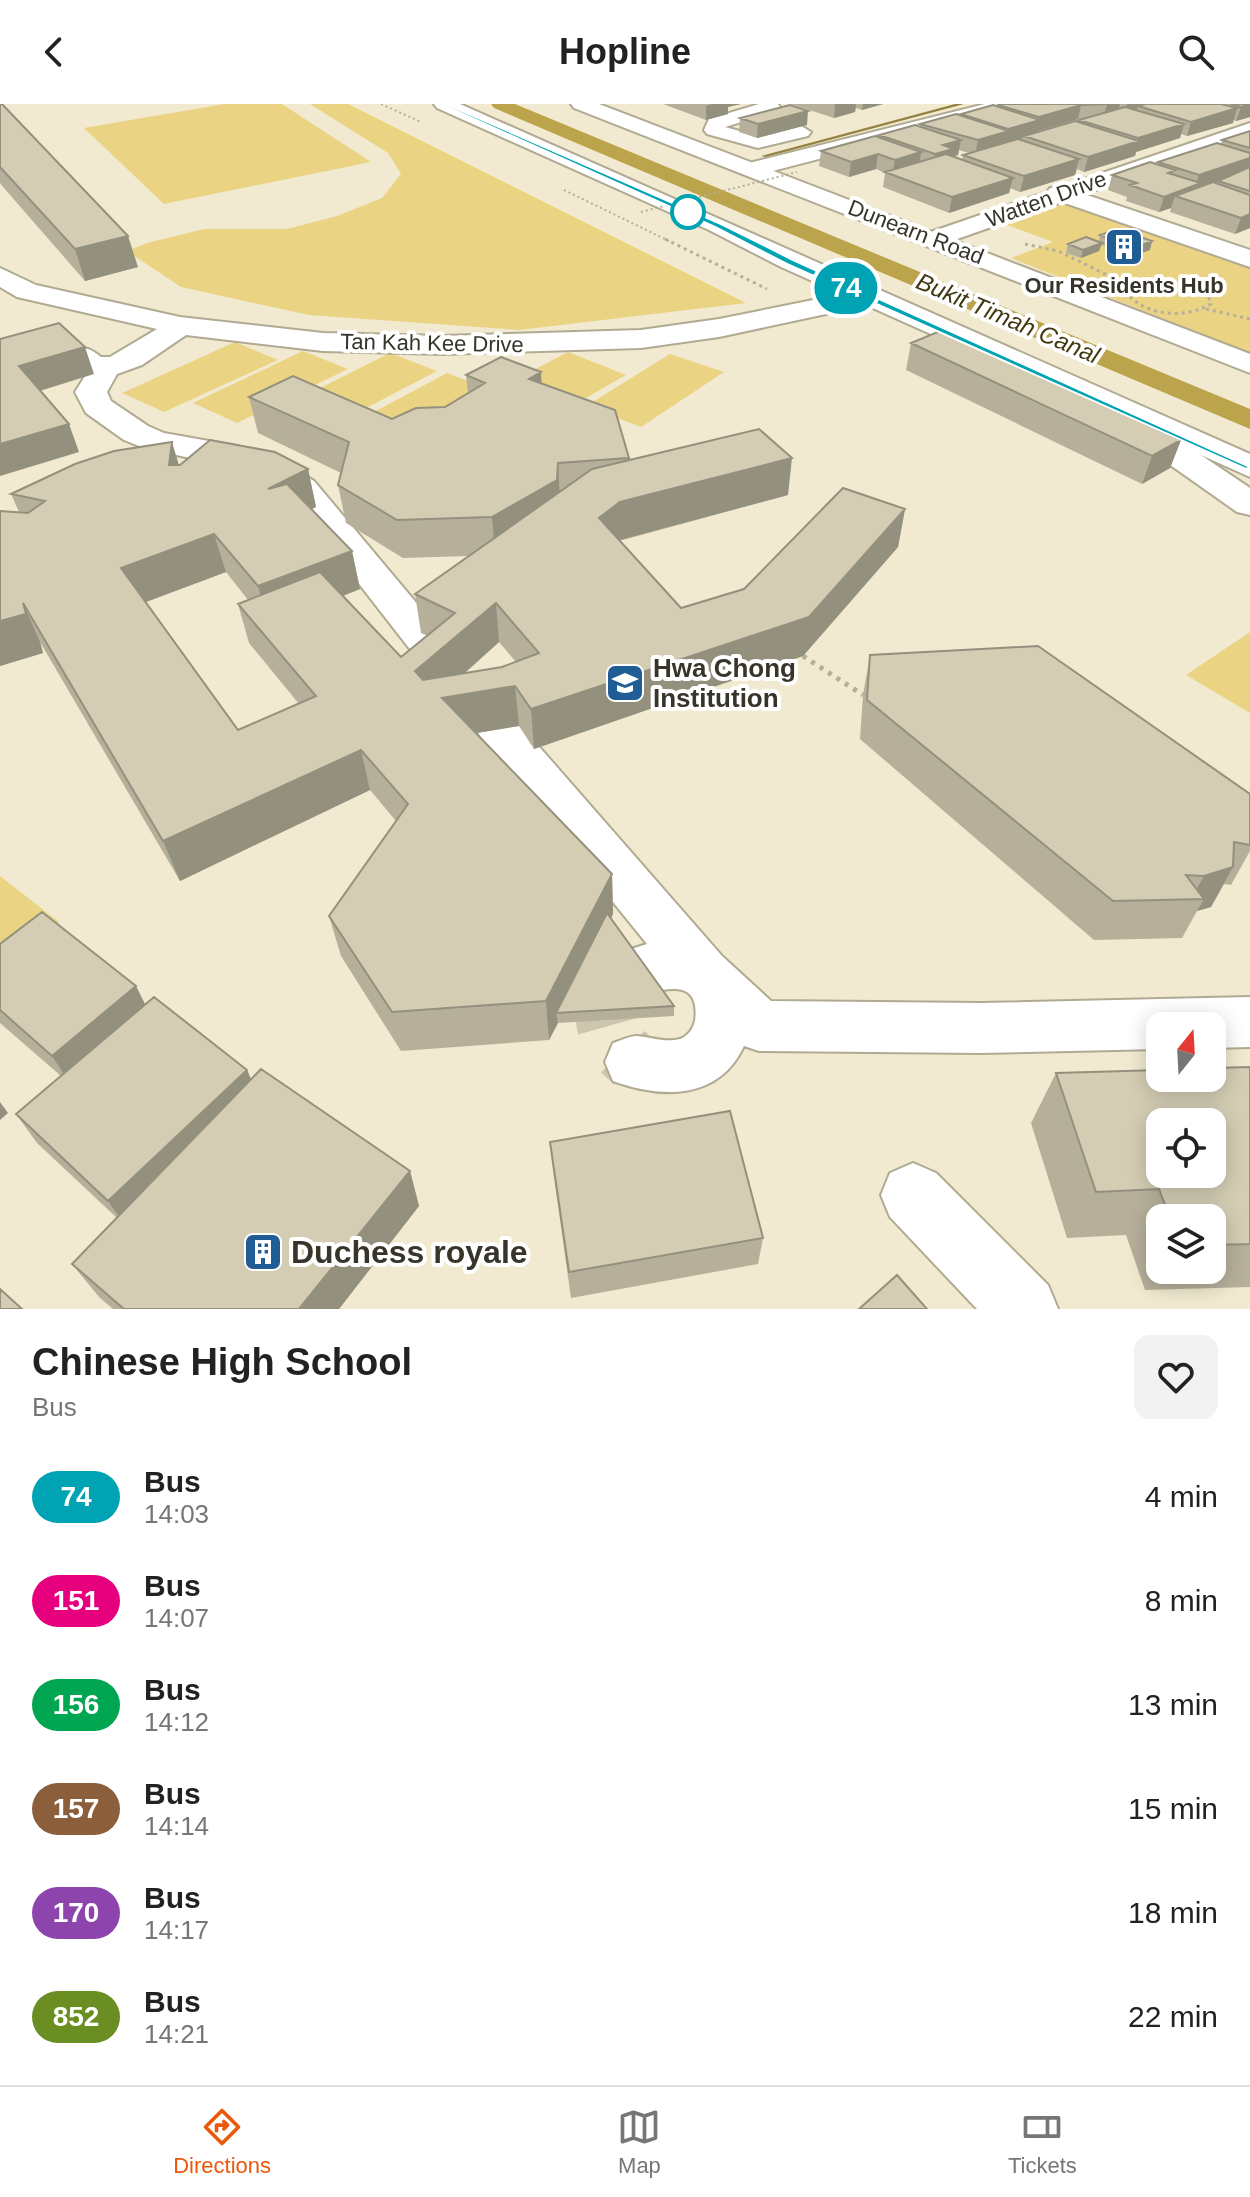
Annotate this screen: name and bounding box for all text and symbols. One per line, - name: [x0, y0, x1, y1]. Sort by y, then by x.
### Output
- icon: back: [32, 30, 76, 74]
- icon: search: [1174, 30, 1218, 74]
- text: Hopline: [559, 31, 691, 72]
- street label: Watten Drive: [982, 166, 1110, 232]
- unlabelled marker: [671, 195, 705, 229]
- street label: Dunearn Road: [845, 195, 987, 269]
- building icon: Our Residents Hub: [1103, 226, 1145, 268]
- line badge: 74: [810, 262, 882, 314]
- water label: Bukit Timah Canal: [913, 267, 1104, 369]
- text: 74: [830, 272, 862, 303]
- place label: Our Residents Hub: [1024, 273, 1224, 298]
- street label: Tan Kah Kee Drive: [340, 329, 524, 357]
- place label: Hwa Chong Institution: [653, 653, 796, 713]
- school or university icon: Hwa Chong Institution: [604, 662, 646, 704]
- north arrow: [1146, 1012, 1226, 1092]
- map controls: [1146, 1012, 1226, 1284]
- button: locate: [1146, 1108, 1226, 1188]
- button: layers: [1146, 1204, 1226, 1284]
- building icon: Duchess royale: [242, 1231, 284, 1273]
- place label: Duchess royale: [291, 1234, 528, 1270]
- button: heart: [1134, 1335, 1218, 1419]
- text: Chinese High School: [32, 1341, 412, 1383]
- text: Bus: [32, 1392, 77, 1422]
- text: Bus: [144, 1465, 201, 1498]
- text: 4 min: [1145, 1480, 1218, 1513]
- text: 74: [60, 1481, 92, 1512]
- text: 14:03: [144, 1499, 209, 1529]
- text: Bus: [144, 1569, 201, 1602]
- text: 8 min: [1145, 1584, 1218, 1617]
- text: 151: [53, 1585, 99, 1616]
- text: 14:07: [144, 1603, 209, 1633]
- text: Bus: [144, 1673, 201, 1706]
- text: 13 min: [1128, 1688, 1218, 1721]
- text: 156: [53, 1689, 99, 1720]
- text: 14:12: [144, 1707, 209, 1737]
- text: Bus: [144, 1777, 201, 1810]
- text: 15 min: [1128, 1792, 1218, 1825]
- text: 157: [53, 1793, 99, 1824]
- text: 14:14: [144, 1811, 209, 1841]
- text: Bus: [144, 1881, 201, 1914]
- text: 18 min: [1128, 1896, 1218, 1929]
- text: 170: [53, 1897, 99, 1928]
- text: 14:17: [144, 1915, 209, 1945]
- text: Bus: [144, 1985, 201, 2018]
- text: 22 min: [1128, 2000, 1218, 2033]
- text: 852: [53, 2001, 99, 2032]
- text: 14:21: [144, 2019, 209, 2049]
- tab: Directions: [173, 2105, 271, 2179]
- tab: Map: [617, 2105, 661, 2179]
- tab: Tickets: [1008, 2105, 1077, 2179]

